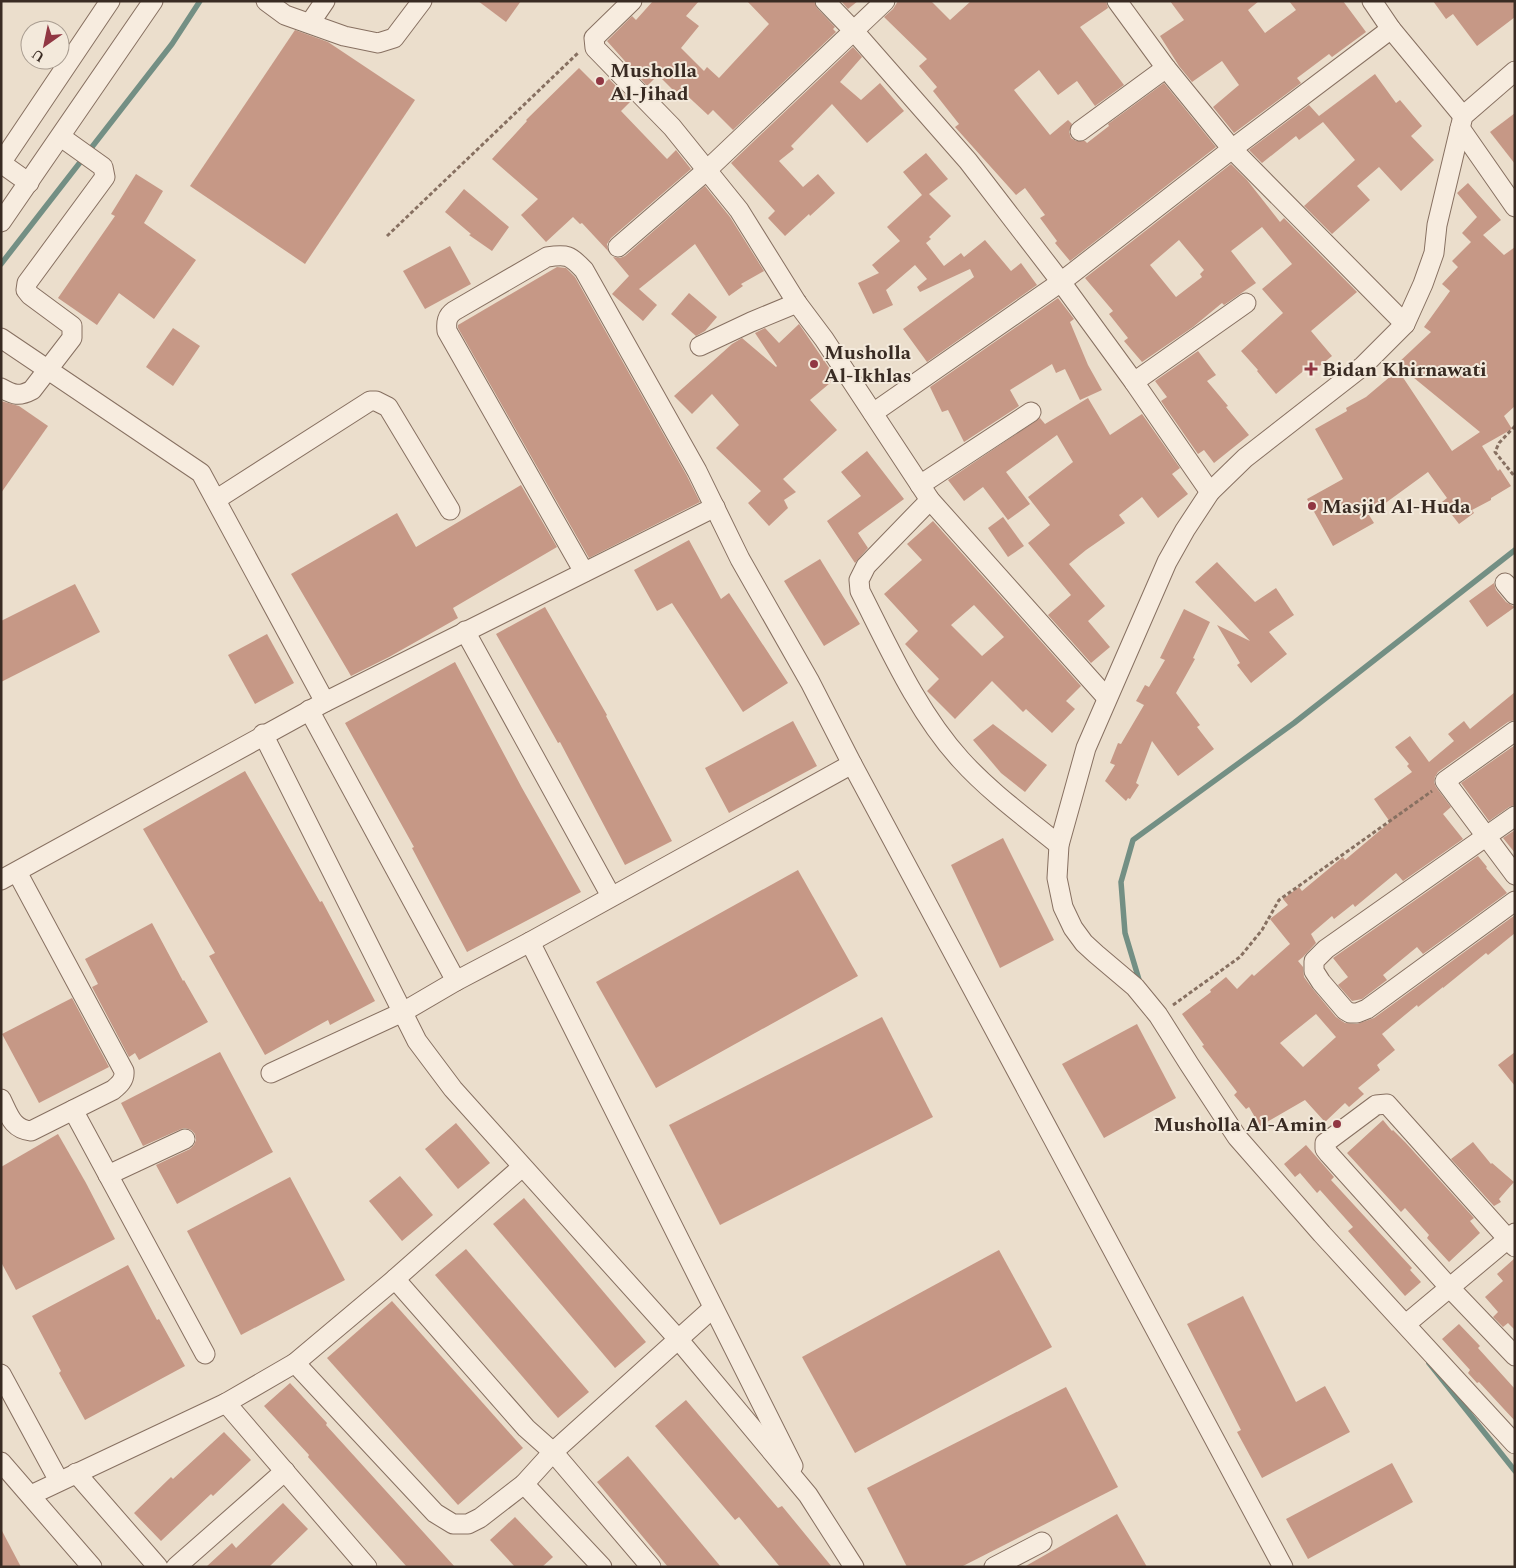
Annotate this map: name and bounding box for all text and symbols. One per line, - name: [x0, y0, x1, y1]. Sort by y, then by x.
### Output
- north arrow: [20, 20, 70, 70]
- text: U: [27, 43, 49, 67]
- place label: Musholla Al-Jihad: [610, 56, 698, 109]
- marker: Musholla Al-Jihad: [594, 75, 606, 87]
- place label: Musholla Al-Ikhlas: [824, 338, 912, 391]
- place label: Bidan Khirnawati: [1322, 355, 1487, 385]
- marker: Musholla Al-Ikhlas: [808, 358, 820, 370]
- marker: Bidan Khirnawati: [1304, 362, 1318, 376]
- place label: Masjid Al-Huda: [1322, 492, 1471, 522]
- marker: Masjid Al-Huda: [1306, 500, 1318, 512]
- place label: Musholla Al-Amin: [1154, 1110, 1327, 1140]
- marker: Musholla Al-Amin: [1331, 1118, 1343, 1130]

